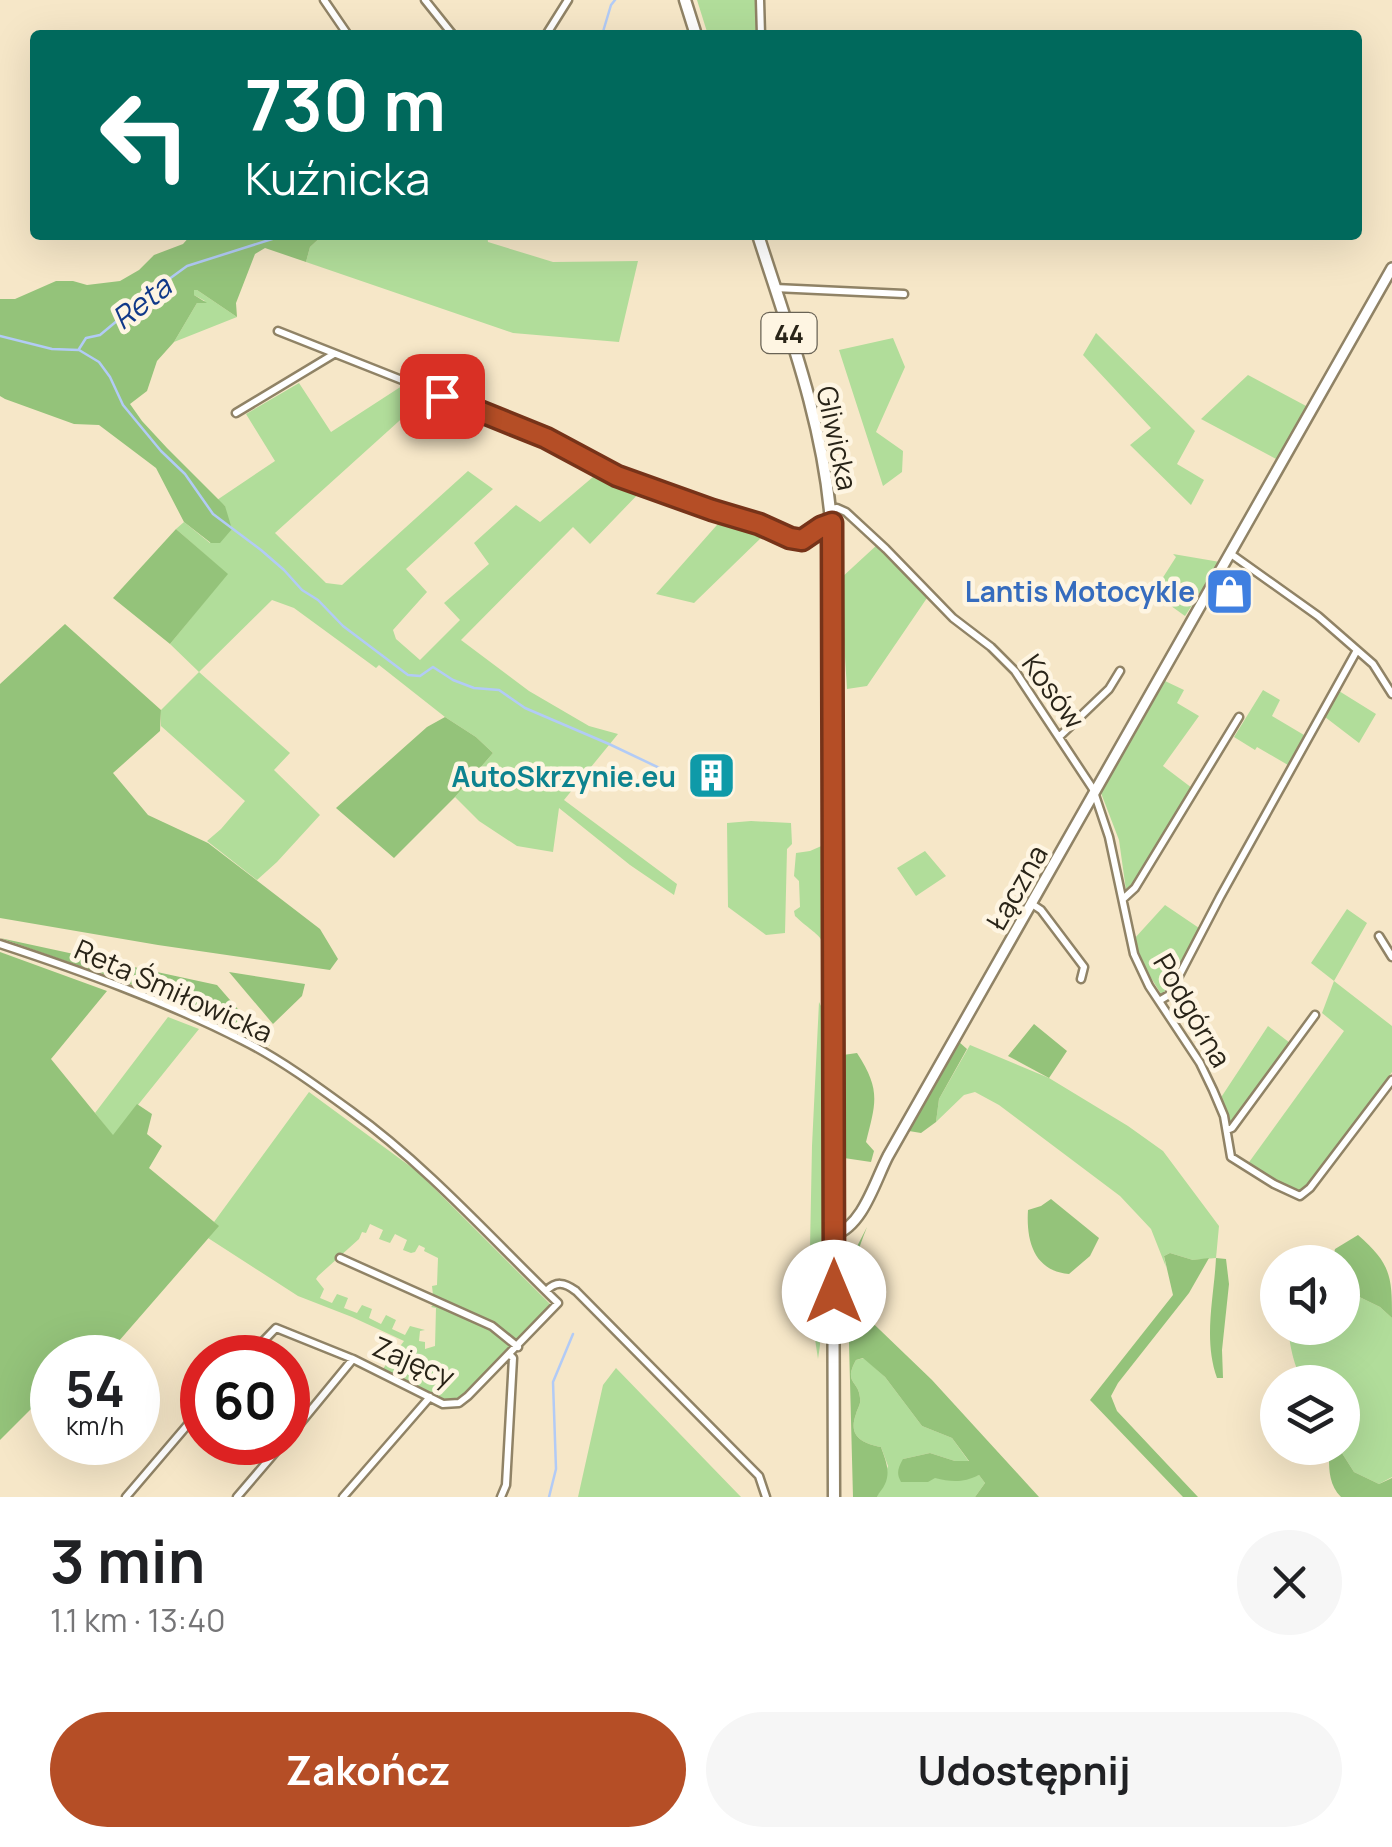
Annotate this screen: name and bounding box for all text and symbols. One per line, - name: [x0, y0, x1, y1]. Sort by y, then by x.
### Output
- text: 730 m: [245, 56, 446, 152]
- icon: left: [80, 70, 210, 200]
- text: Kuźnicka: [245, 147, 430, 209]
- water label: Reta: [103, 265, 180, 338]
- road number: 44: [762, 313, 816, 353]
- pin: [400, 354, 485, 439]
- icon: arrive: [415, 369, 470, 424]
- street label: Gliwicka: [808, 382, 868, 494]
- shop icon: Lantis Motocykle: [1204, 565, 1256, 617]
- place label: Lantis Motocykle: [965, 572, 1195, 610]
- street label: Kosów: [1014, 646, 1094, 736]
- building icon: AutoSkrzynie.eu: [685, 750, 737, 802]
- place label: AutoSkrzynie.eu: [452, 757, 676, 795]
- street label: Łączna: [976, 837, 1056, 937]
- street label: Reta Śmiłowicka: [69, 929, 279, 1051]
- street label: Podgórna: [1145, 946, 1241, 1074]
- position arrow: [782, 1240, 886, 1344]
- map controls: [1260, 1245, 1360, 1465]
- button: sound: [1260, 1245, 1360, 1345]
- street label: Zajęcy: [367, 1327, 461, 1395]
- speed limit sign: 60: [180, 1335, 310, 1465]
- text: 54: [65, 1354, 125, 1422]
- button: layers: [1260, 1365, 1360, 1465]
- text: km/h: [66, 1408, 124, 1443]
- text: 3 min: [50, 1519, 205, 1601]
- button: close: [1237, 1530, 1342, 1635]
- text: 1.1 km · 13:40: [50, 1598, 226, 1642]
- button: Zakończ: [50, 1712, 686, 1827]
- button: Udostępnij: [706, 1712, 1342, 1827]

